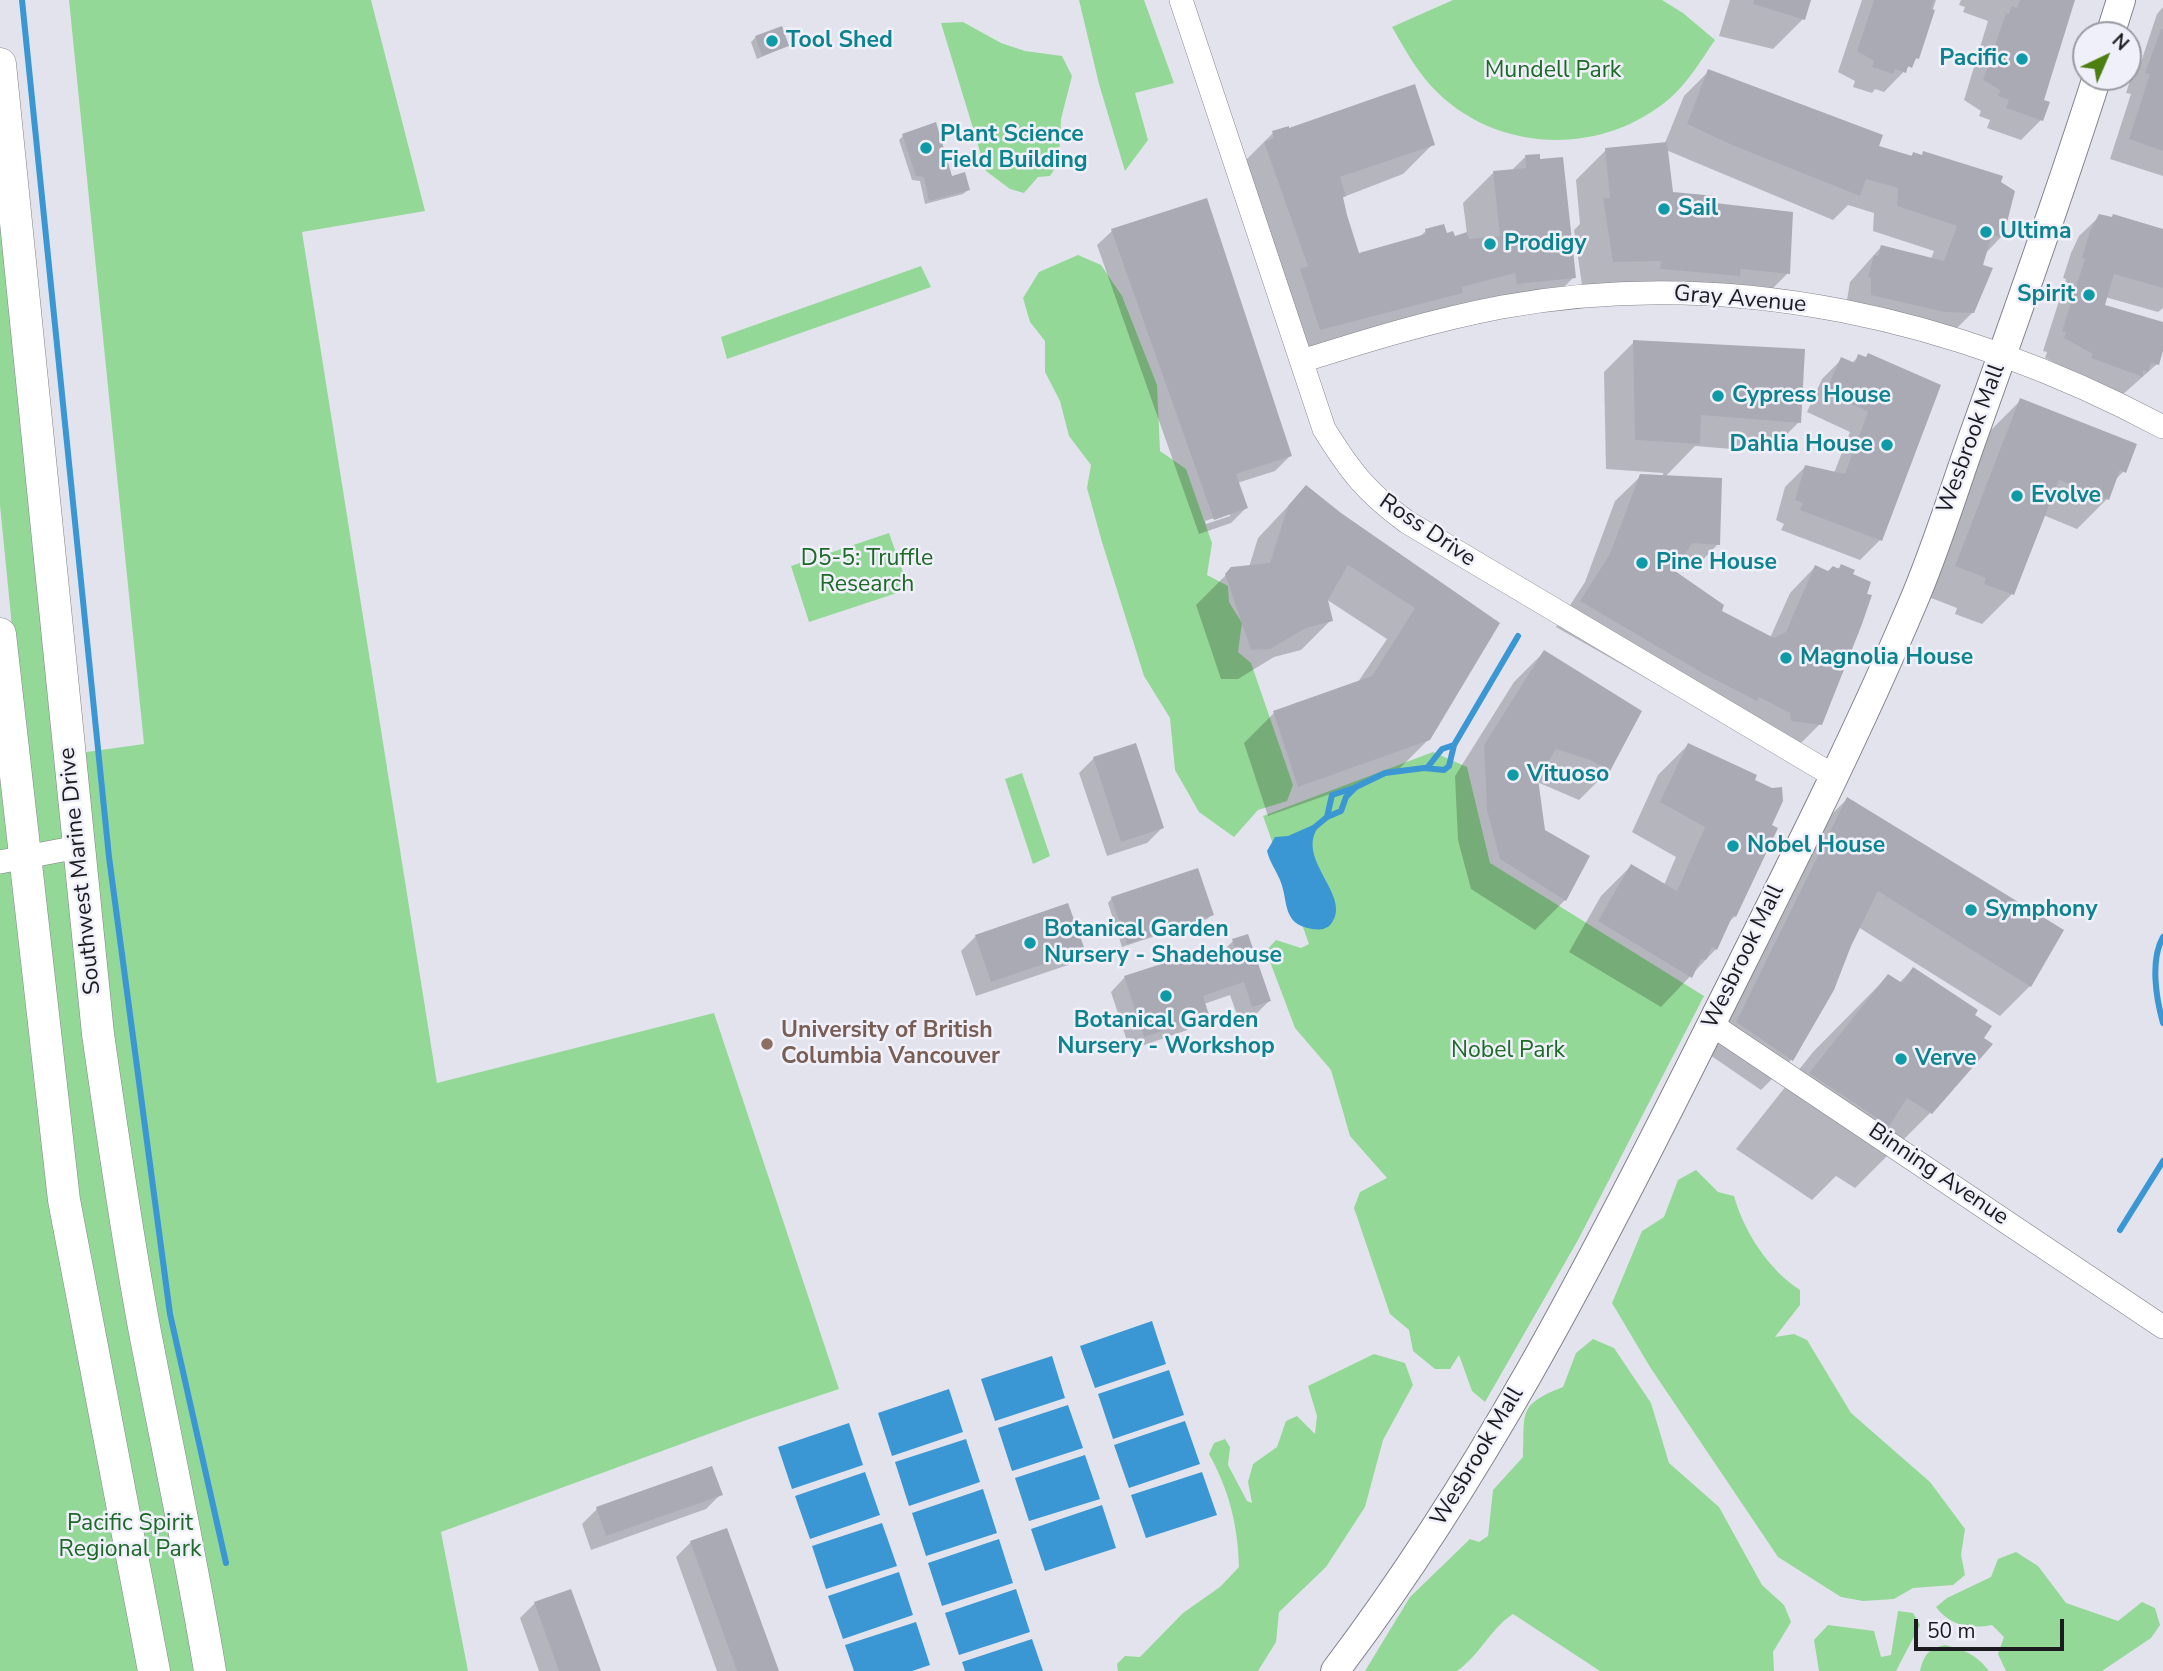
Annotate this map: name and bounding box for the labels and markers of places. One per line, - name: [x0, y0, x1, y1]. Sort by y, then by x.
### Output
- place label: Tool Shed: [786, 27, 893, 55]
- marker: Tool Shed: [764, 33, 780, 49]
- place label: Pacific: [1939, 45, 2008, 73]
- marker: Pacific: [2014, 51, 2030, 67]
- place label: Plant Science Field Building: [940, 121, 1088, 175]
- marker: Plant Science Field Building: [918, 140, 934, 156]
- place label: Sail: [1678, 195, 1718, 223]
- marker: Sail: [1656, 201, 1672, 217]
- place label: Ultima: [2000, 218, 2071, 246]
- marker: Ultima: [1978, 224, 1994, 240]
- place label: Prodigy: [1504, 230, 1587, 258]
- marker: Prodigy: [1482, 236, 1498, 252]
- place label: Spirit: [2017, 281, 2075, 309]
- marker: Spirit: [2081, 287, 2097, 303]
- place label: Cypress House: [1732, 382, 1891, 410]
- marker: Cypress House: [1710, 388, 1726, 404]
- place label: Dahlia House: [1729, 431, 1873, 459]
- marker: Dahlia House: [1879, 437, 1895, 453]
- place label: Evolve: [2031, 482, 2101, 510]
- marker: Evolve: [2009, 488, 2025, 504]
- place label: Pine House: [1656, 549, 1777, 577]
- marker: Pine House: [1634, 555, 1650, 571]
- place label: Magnolia House: [1800, 644, 1973, 672]
- marker: Magnolia House: [1778, 650, 1794, 666]
- place label: Vituoso: [1527, 761, 1609, 789]
- marker: Vituoso: [1505, 767, 1521, 783]
- place label: Nobel House: [1747, 832, 1885, 860]
- marker: Nobel House: [1725, 838, 1741, 854]
- place label: Symphony: [1985, 896, 2098, 924]
- marker: Symphony: [1963, 902, 1979, 918]
- place label: Botanical Garden Nursery - Shadehouse: [1044, 916, 1282, 970]
- marker: Botanical Garden Nursery - Shadehouse: [1022, 935, 1038, 951]
- marker: Botanical Garden Nursery - Workshop: [1158, 988, 1174, 1004]
- place label: Botanical Garden Nursery - Workshop: [1057, 1007, 1275, 1061]
- place label: University of British Columbia Vancouver: [781, 1017, 1000, 1071]
- marker: University of British Columbia Vancouver: [759, 1036, 775, 1052]
- place label: Verve: [1915, 1045, 1976, 1073]
- marker: Verve: [1893, 1051, 1909, 1067]

